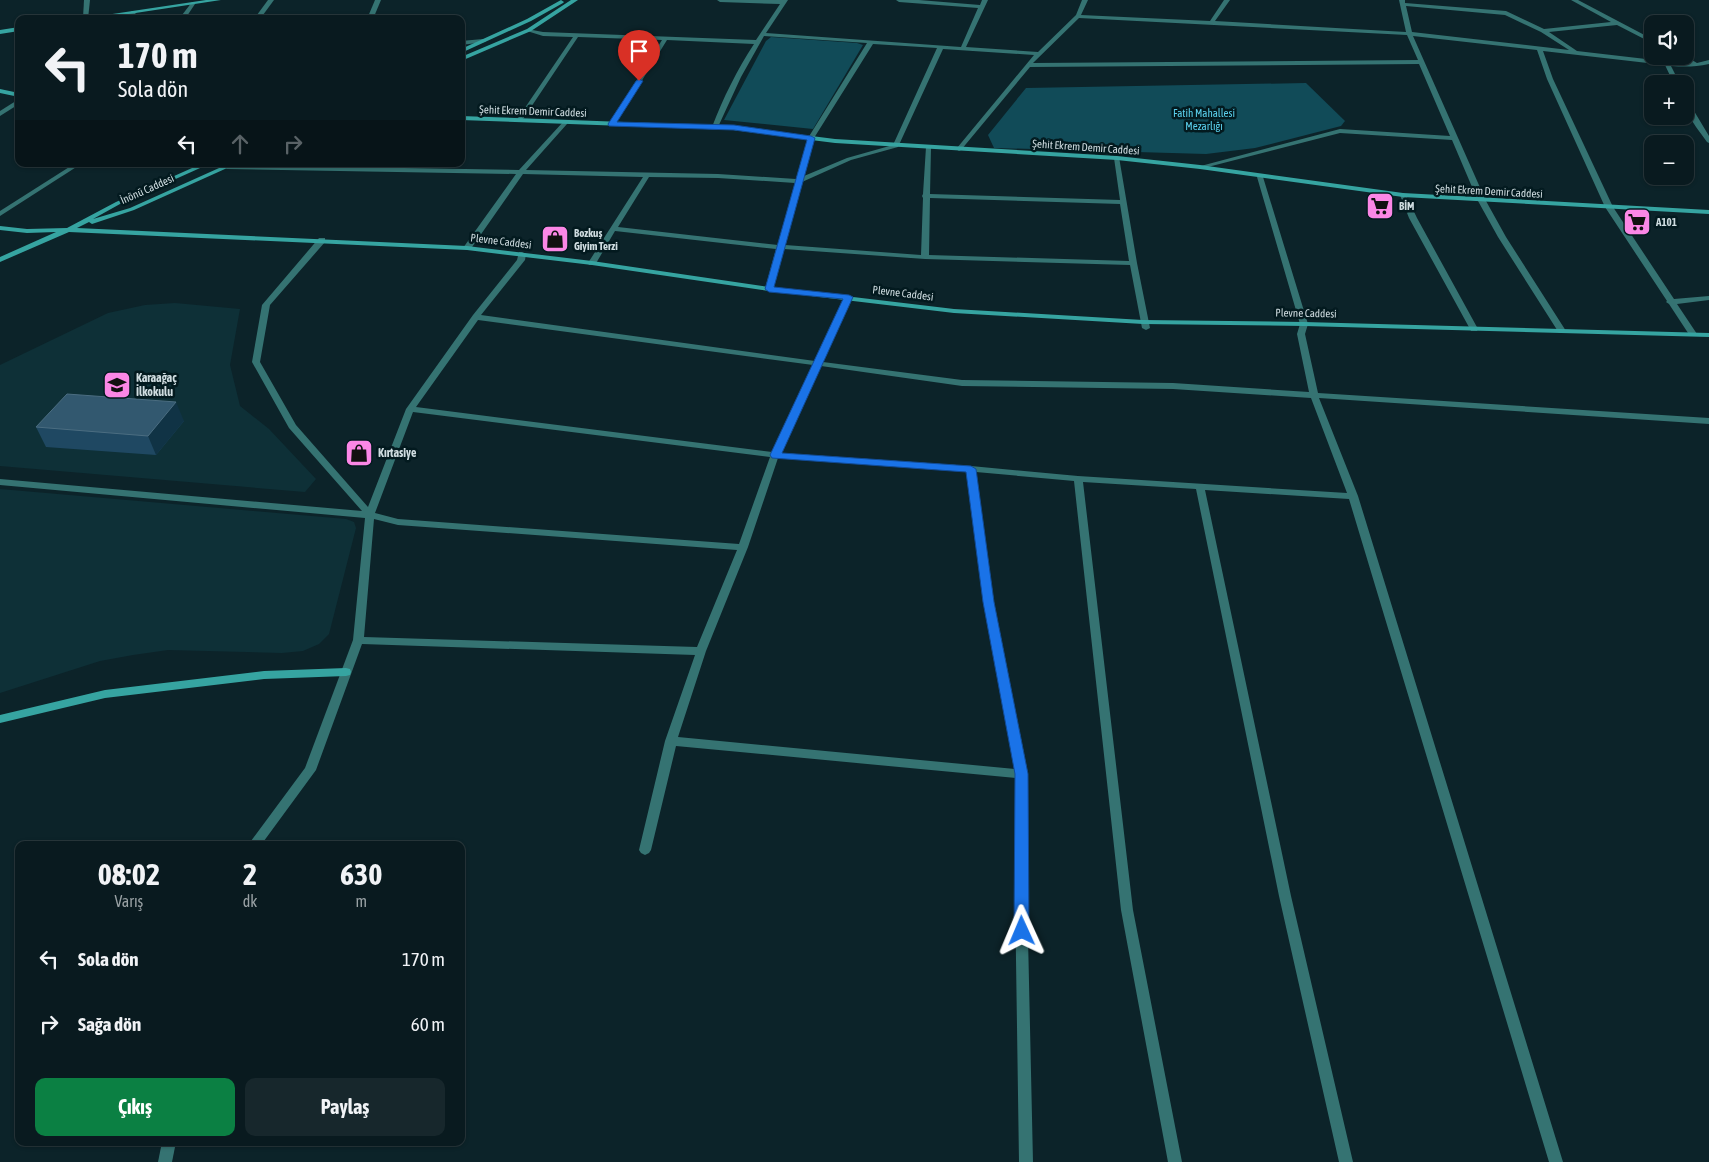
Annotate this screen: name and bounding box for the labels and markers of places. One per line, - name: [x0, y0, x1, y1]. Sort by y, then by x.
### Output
- pin: [618, 30, 660, 81]
- supermarket icon: BİM: [1365, 191, 1395, 221]
- place label: BİM: [1399, 200, 1414, 212]
- supermarket icon: A101: [1622, 207, 1652, 237]
- place label: A101: [1655, 216, 1677, 228]
- shop icon: Bozkuş Giyim Terzi: [540, 224, 570, 254]
- place label: Bozkuş Giyim Terzi: [574, 227, 618, 252]
- school or university icon: Karaağaç İlkokulu: [102, 370, 132, 400]
- place label: Karaağaç İlkokulu: [136, 371, 177, 399]
- shop icon: Kırtasiye: [344, 438, 374, 468]
- place label: Kırtasiye: [378, 446, 417, 460]

